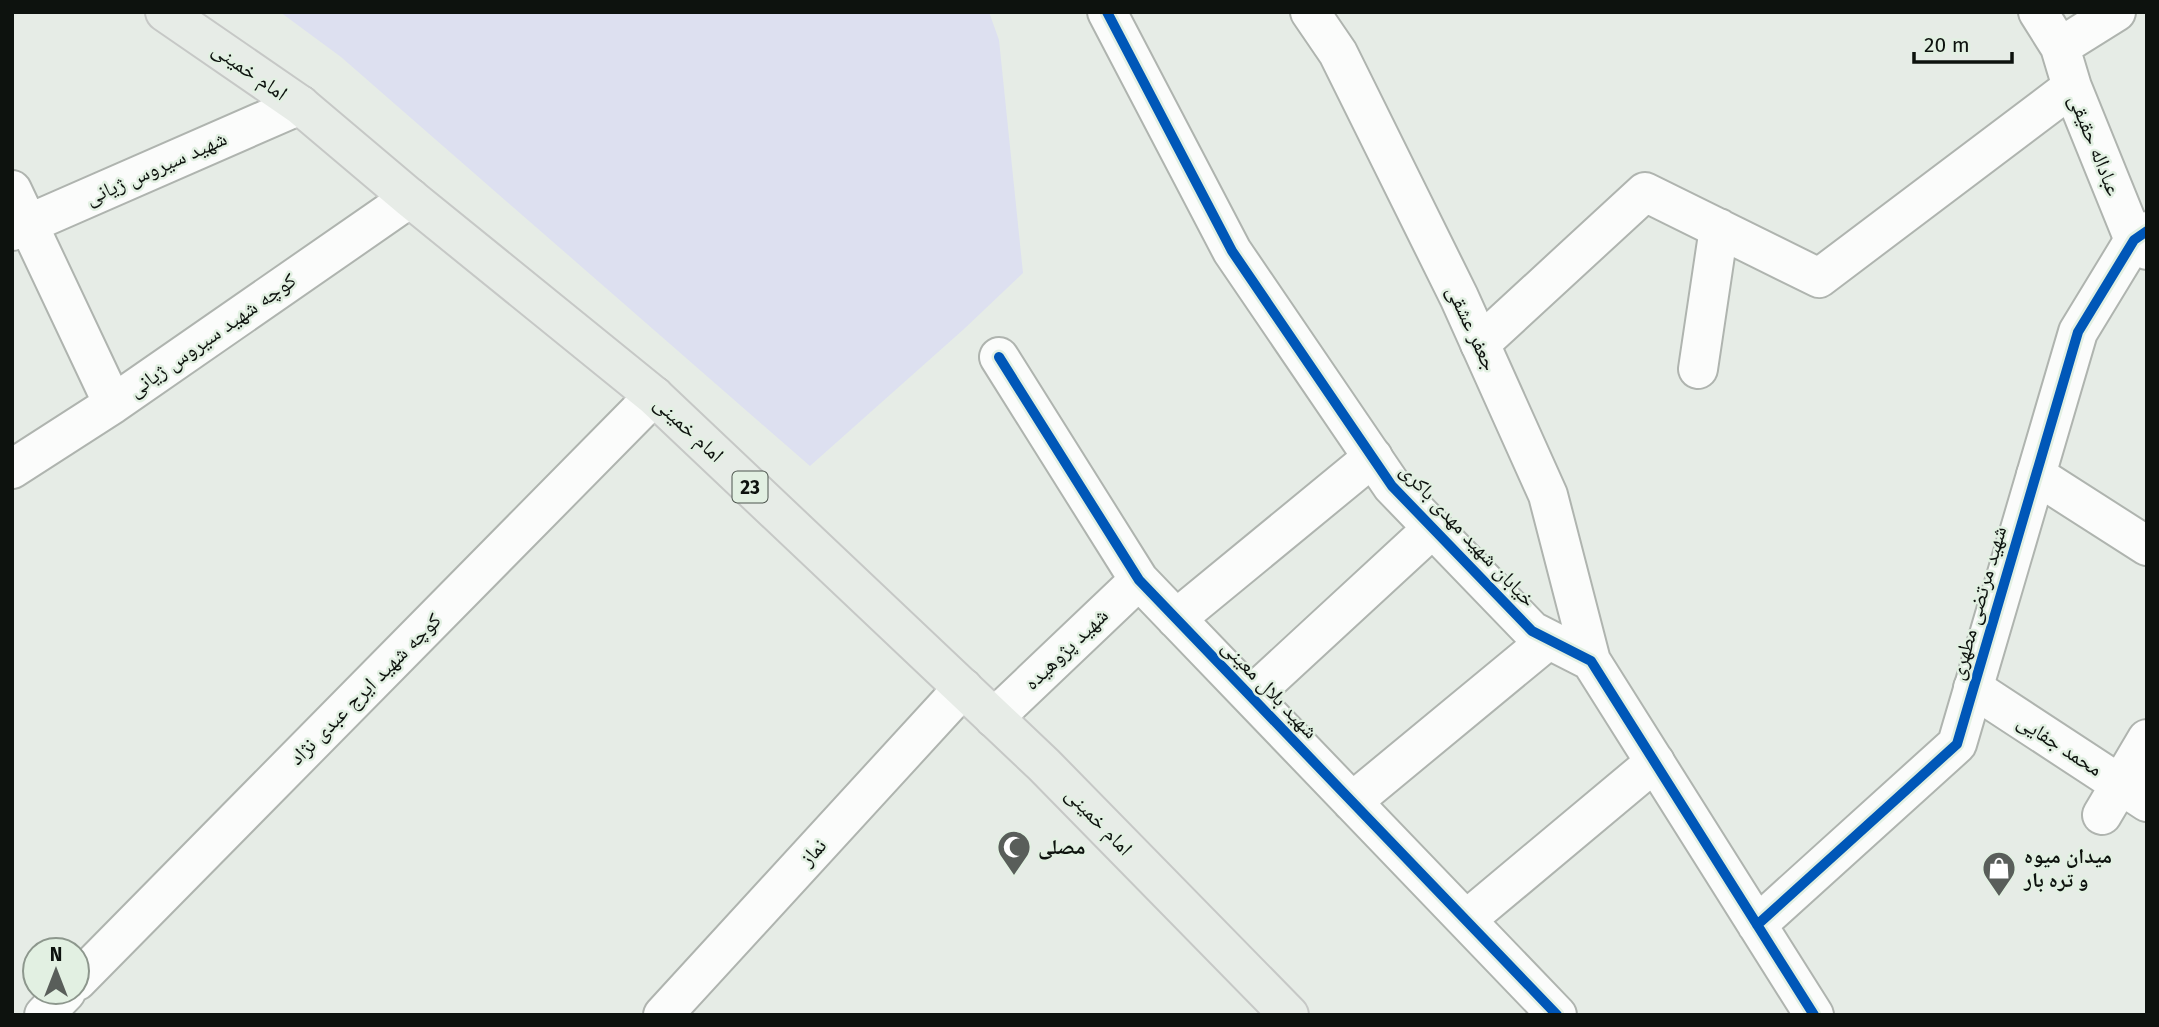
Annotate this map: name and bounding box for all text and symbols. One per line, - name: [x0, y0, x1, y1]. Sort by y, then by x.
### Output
- scale bar: [1914, 21, 2012, 65]
- text: 20 m: [1924, 32, 1970, 58]
- street label: امام خمینی: [207, 36, 293, 107]
- street label: عباداله حقیقی: [2063, 91, 2127, 200]
- street label: شهید سیروس ژیانی: [81, 125, 231, 211]
- street label: کوچه شهید سیروس ژیانی: [123, 267, 301, 403]
- street label: جعفر عشقی: [1441, 281, 1503, 375]
- street label: امام خمینی: [648, 390, 729, 469]
- street label: خیابان شهید مهدی باکری: [1395, 458, 1541, 612]
- road number: 23: [732, 472, 768, 502]
- street label: شهید مرتضی مطهری: [1944, 523, 2012, 683]
- street label: شهید پژوهیده: [1018, 602, 1114, 696]
- street label: کوچه شهید ایرج عبدی نژاد: [283, 607, 447, 771]
- street label: شهید بلال معینی: [1216, 634, 1324, 744]
- street label: محمد جفایی: [2013, 708, 2107, 782]
- street label: امام خمینی: [1059, 781, 1138, 862]
- mosque icon: مصلی: [995, 828, 1033, 877]
- street label: نماز: [793, 833, 832, 872]
- place label: مصلی: [1038, 834, 1085, 860]
- place label: میدان میوه و تره بار: [2023, 843, 2112, 893]
- shop icon: میدان میوه و تره بار: [1980, 849, 2018, 898]
- north arrow: [21, 936, 91, 1006]
- text: N: [50, 943, 62, 966]

